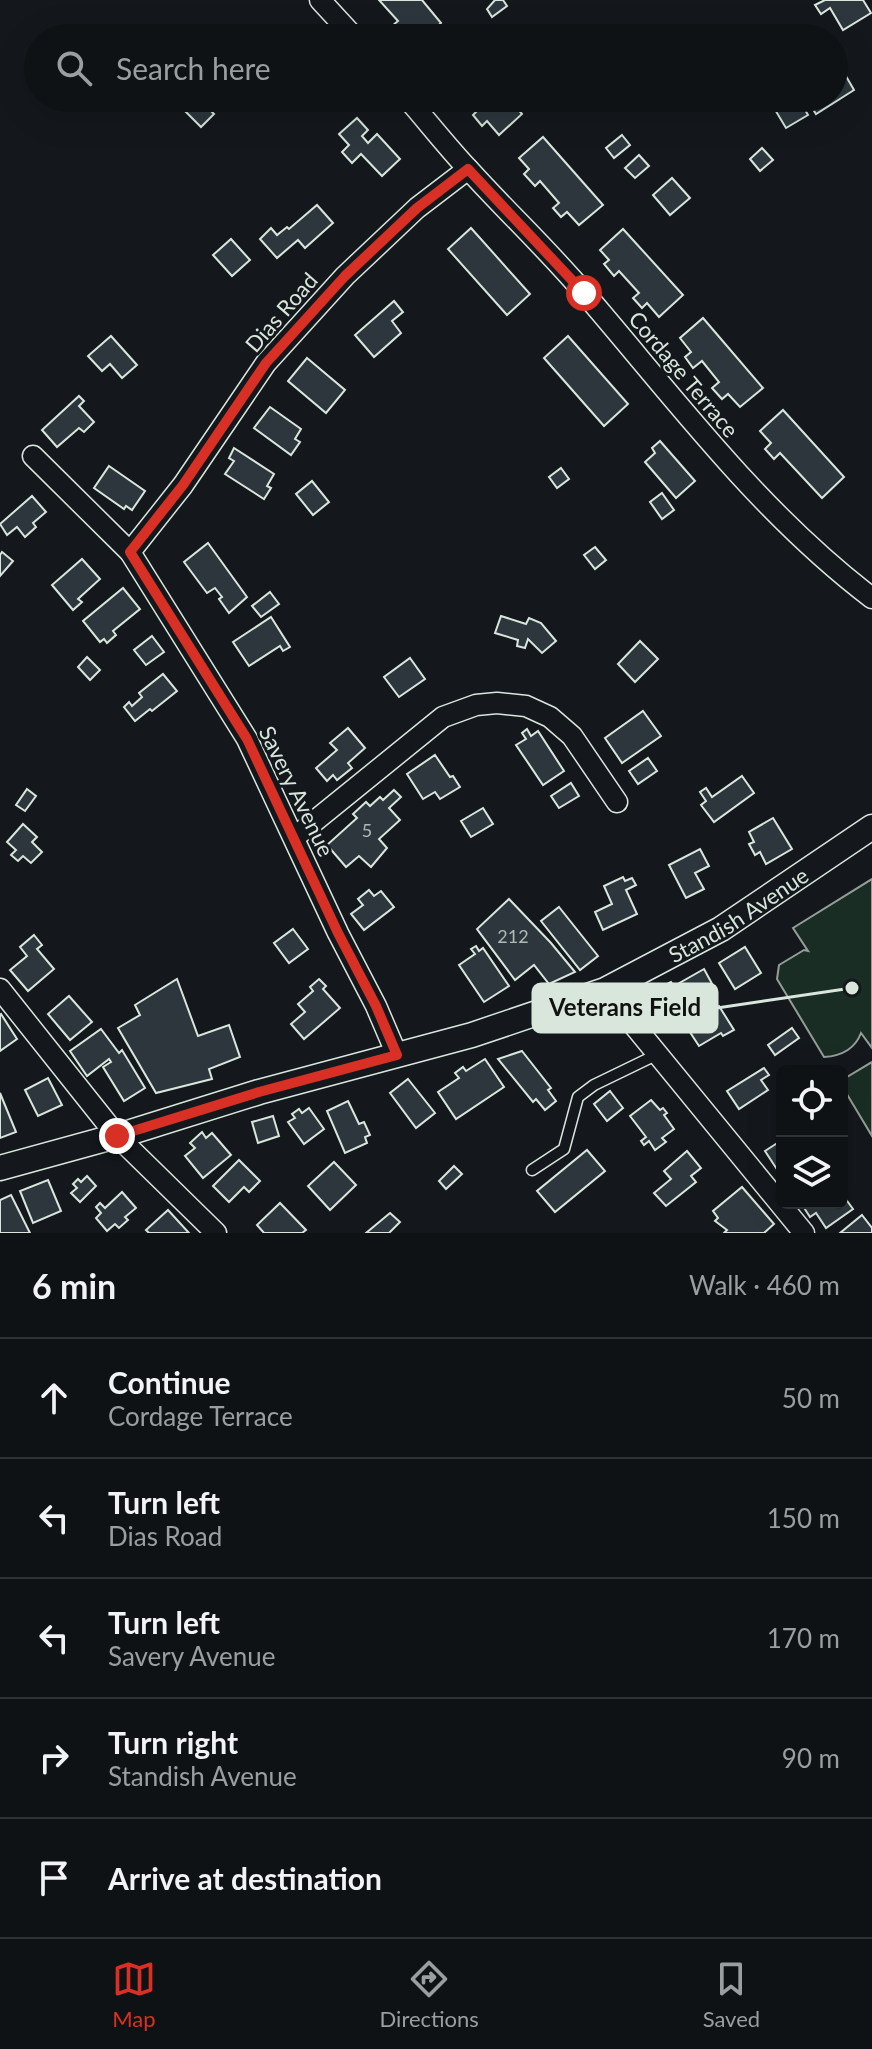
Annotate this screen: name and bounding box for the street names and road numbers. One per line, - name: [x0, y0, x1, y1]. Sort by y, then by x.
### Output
- street label: Dias Road: [239, 267, 323, 357]
- street label: Cordage Terrace: [623, 305, 745, 443]
- street label: Savery Avenue: [254, 721, 340, 861]
- street label: Standish Avenue: [664, 861, 813, 968]

